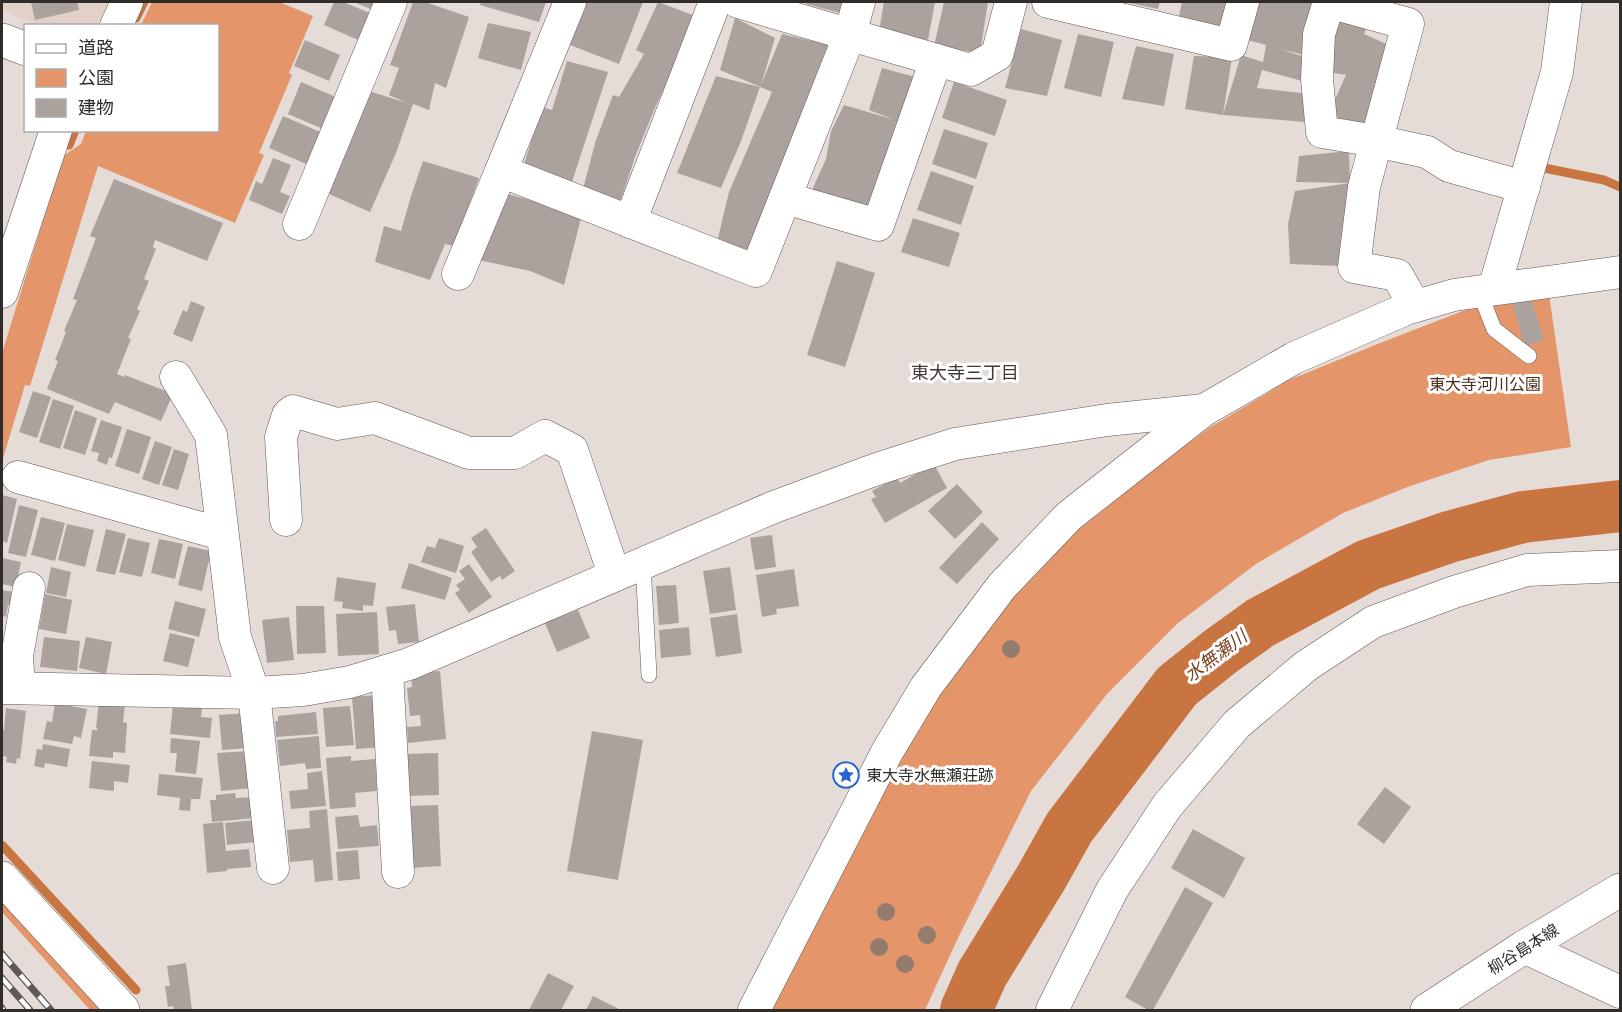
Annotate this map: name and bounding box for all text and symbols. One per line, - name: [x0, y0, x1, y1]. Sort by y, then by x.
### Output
- legend: [24, 24, 219, 132]
- text: 道路: [78, 37, 114, 59]
- text: 公園: [78, 67, 114, 89]
- text: 建物: [78, 97, 114, 119]
- district label: 東大寺三丁目: [911, 362, 1019, 384]
- park label: 東大寺河川公園: [1429, 375, 1541, 395]
- water label: 水無瀬川: [1181, 624, 1253, 686]
- place icon: 東大寺水無瀬荘跡: [831, 760, 861, 790]
- place label: 東大寺水無瀬荘跡: [866, 766, 994, 786]
- street label: 柳谷島本線: [1484, 920, 1563, 980]

